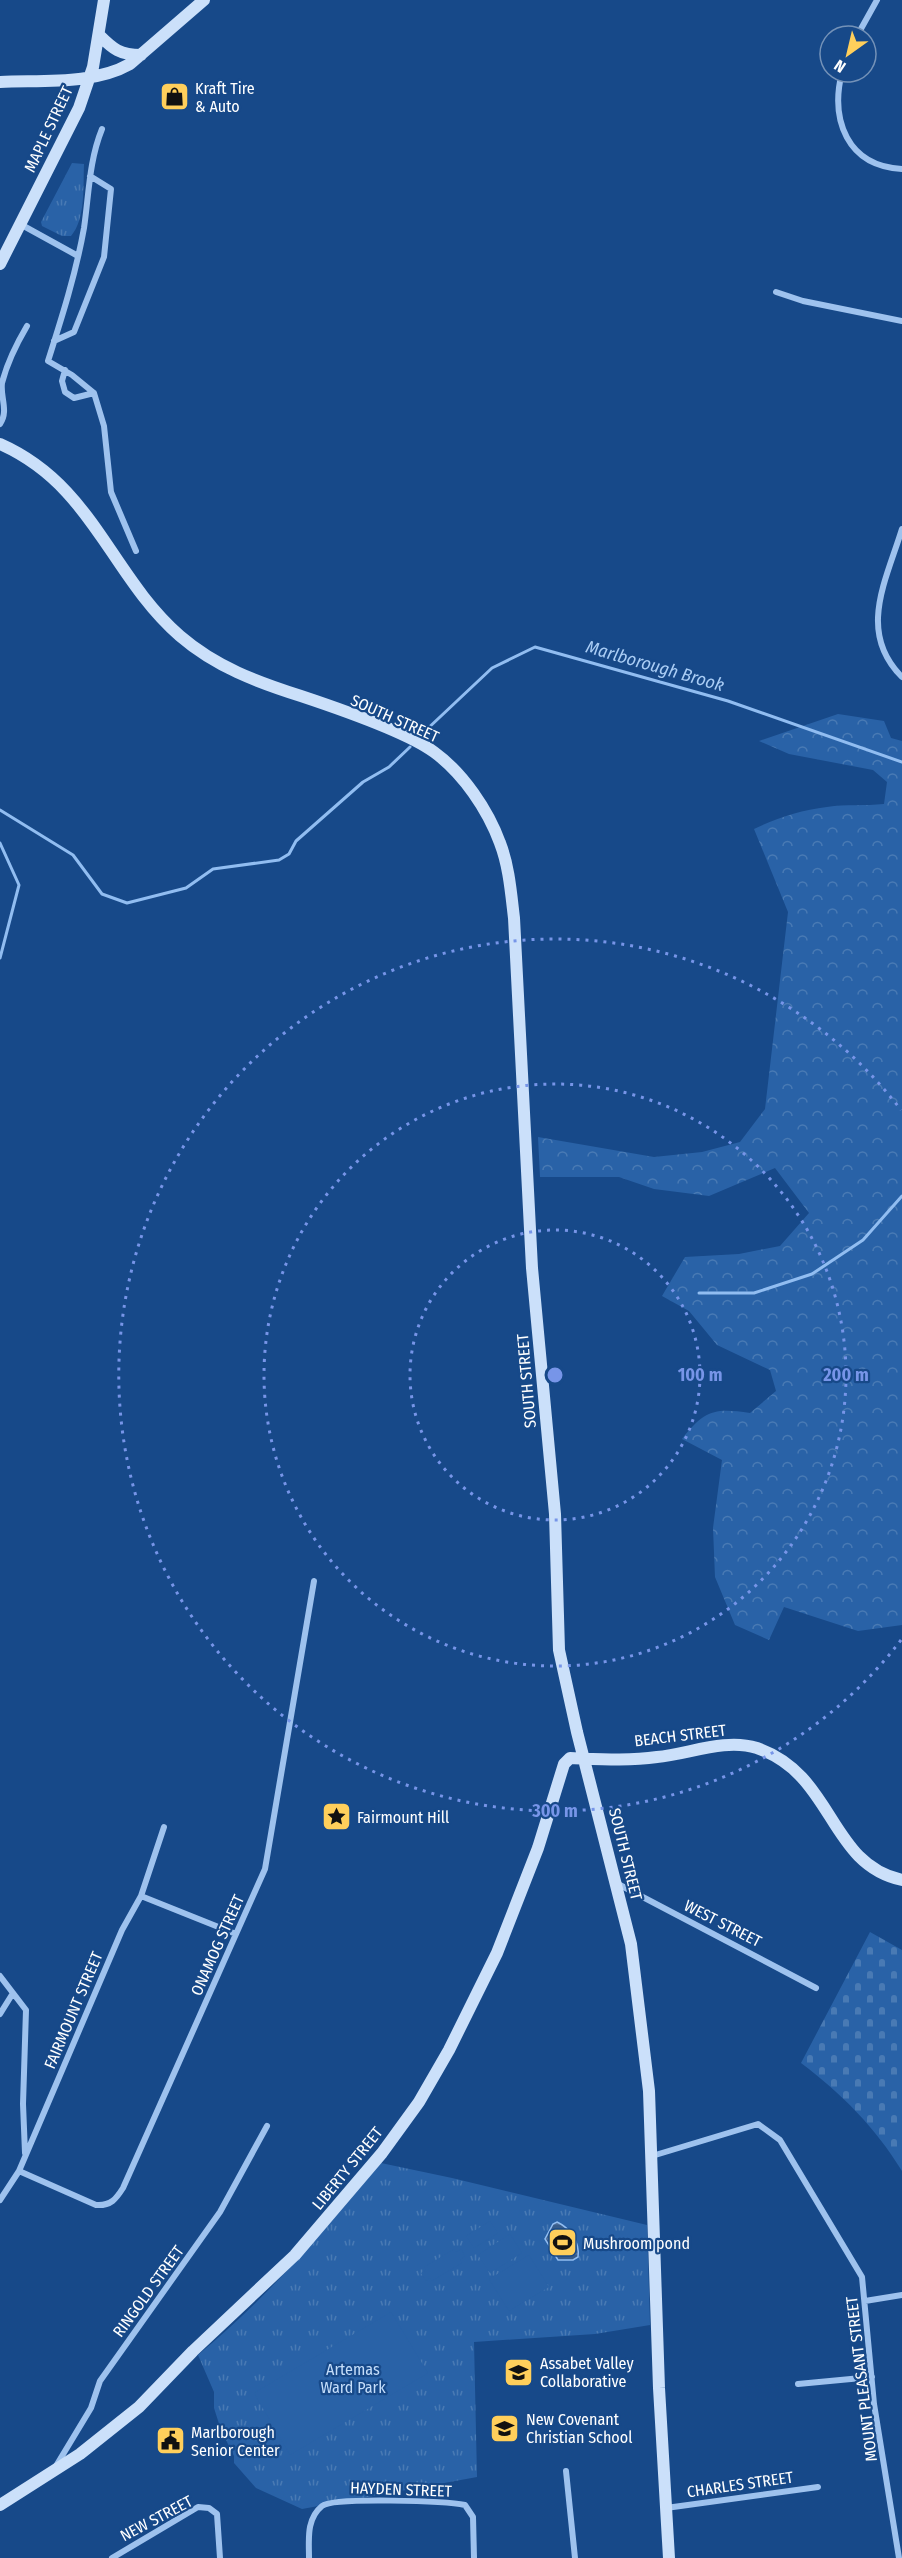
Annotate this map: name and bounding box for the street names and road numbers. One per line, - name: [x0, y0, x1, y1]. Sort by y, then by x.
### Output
- street label: MAPLE STREET: [20, 83, 77, 175]
- street label: SOUTH STREET: [348, 691, 442, 747]
- street label: SOUTH STREET: [513, 1333, 540, 1429]
- street label: BEACH STREET: [633, 1720, 728, 1751]
- street label: SOUTH STREET: [605, 1806, 646, 1903]
- street label: ONAMOG STREET: [187, 1891, 248, 1999]
- street label: WEST STREET: [681, 1896, 765, 1951]
- street label: FAIRMOUNT STREET: [40, 1948, 107, 2072]
- street label: LIBERTY STREET: [308, 2123, 387, 2214]
- street label: RINGOLD STREET: [109, 2242, 188, 2341]
- street label: MOUNT PLEASANT STREET: [842, 2295, 881, 2463]
- street label: CHARLES STREET: [686, 2468, 795, 2501]
- street label: HAYDEN STREET: [350, 2478, 453, 2501]
- street label: NEW STREET: [117, 2491, 196, 2545]

